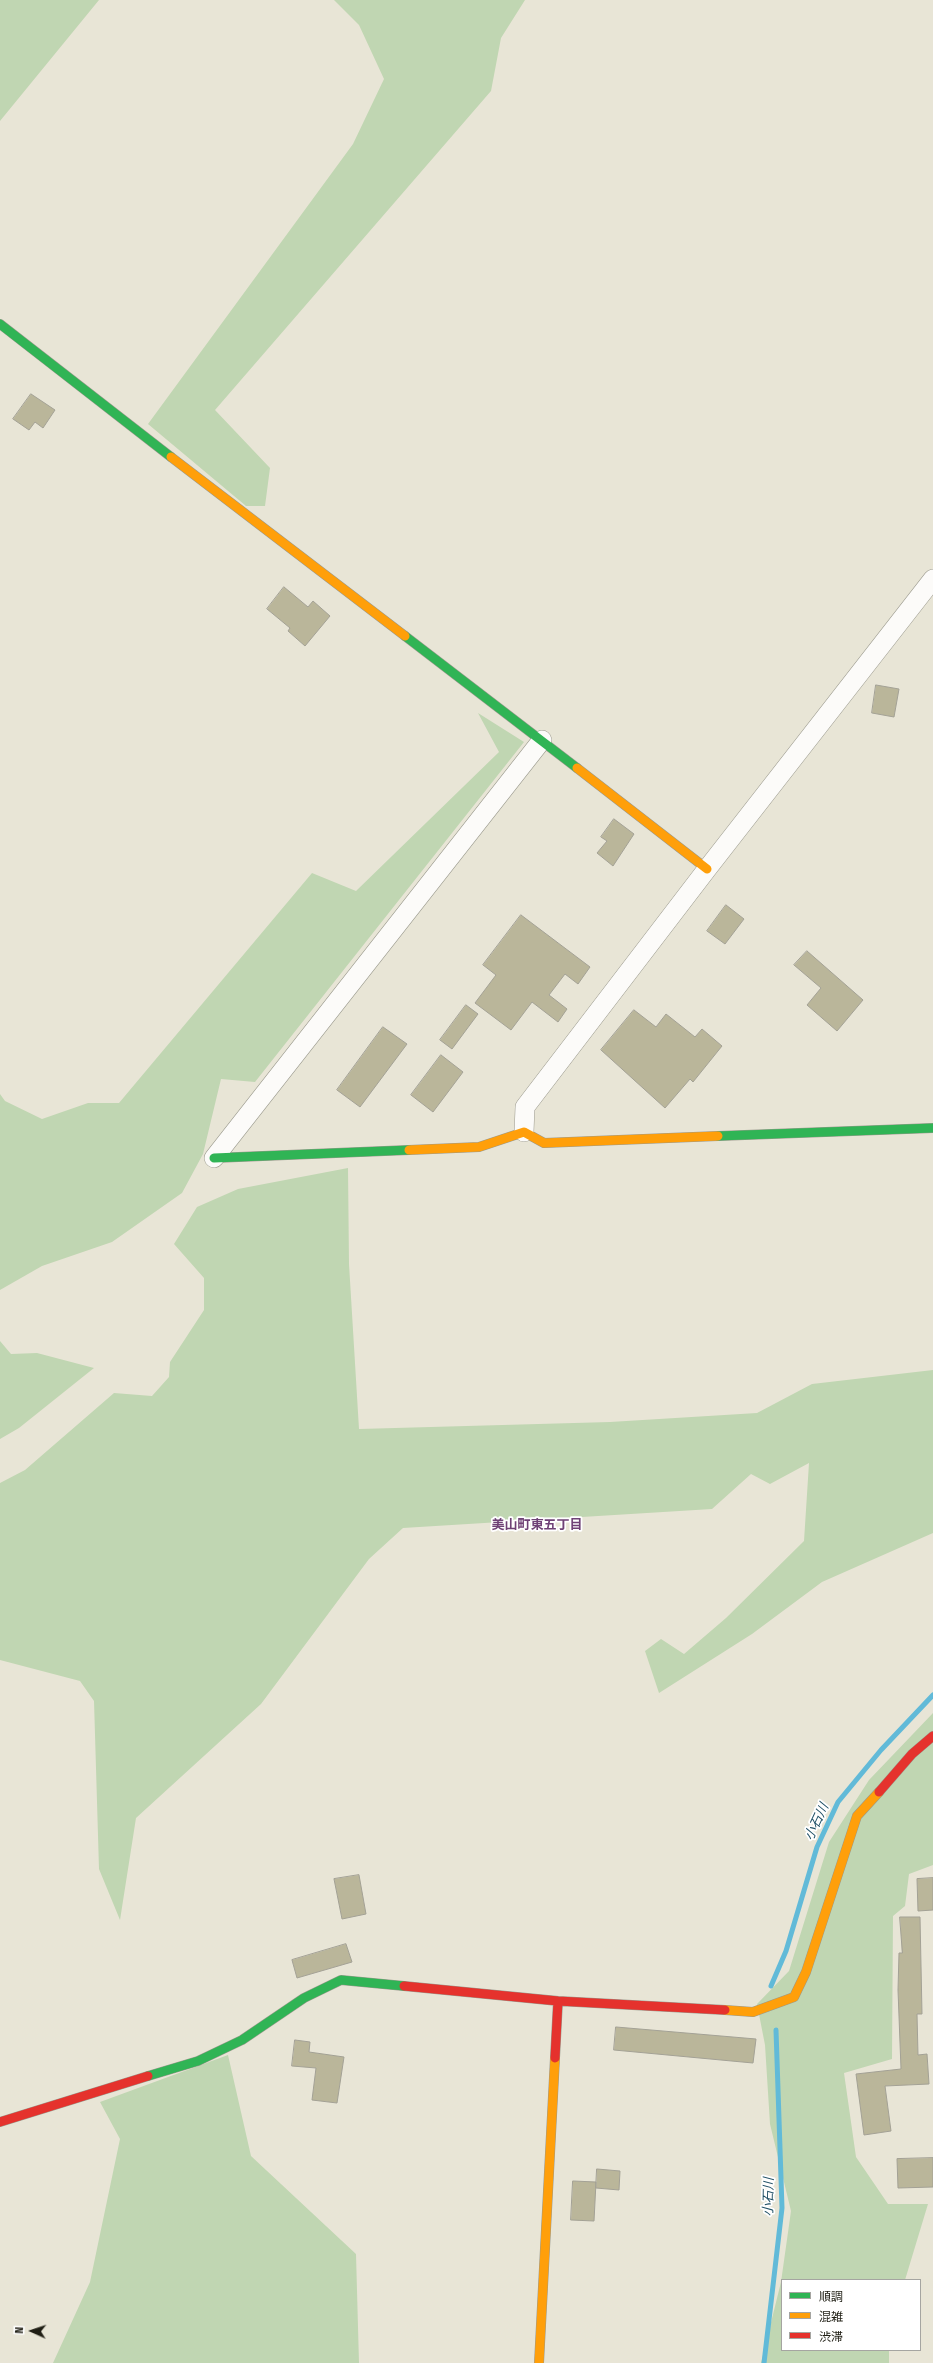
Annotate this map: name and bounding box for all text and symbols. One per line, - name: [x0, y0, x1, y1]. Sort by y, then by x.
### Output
- district label: 美山町東五丁目: [492, 1517, 582, 1533]
- water label: 小石川: [802, 1801, 832, 1843]
- water label: 小石川: [761, 2177, 777, 2217]
- legend: [781, 2279, 921, 2351]
- text: 順調: [819, 2290, 843, 2304]
- text: 混雑: [819, 2310, 843, 2324]
- north arrow: [12, 2311, 52, 2351]
- text: N: [13, 2327, 26, 2334]
- text: 渋滞: [819, 2330, 843, 2344]

